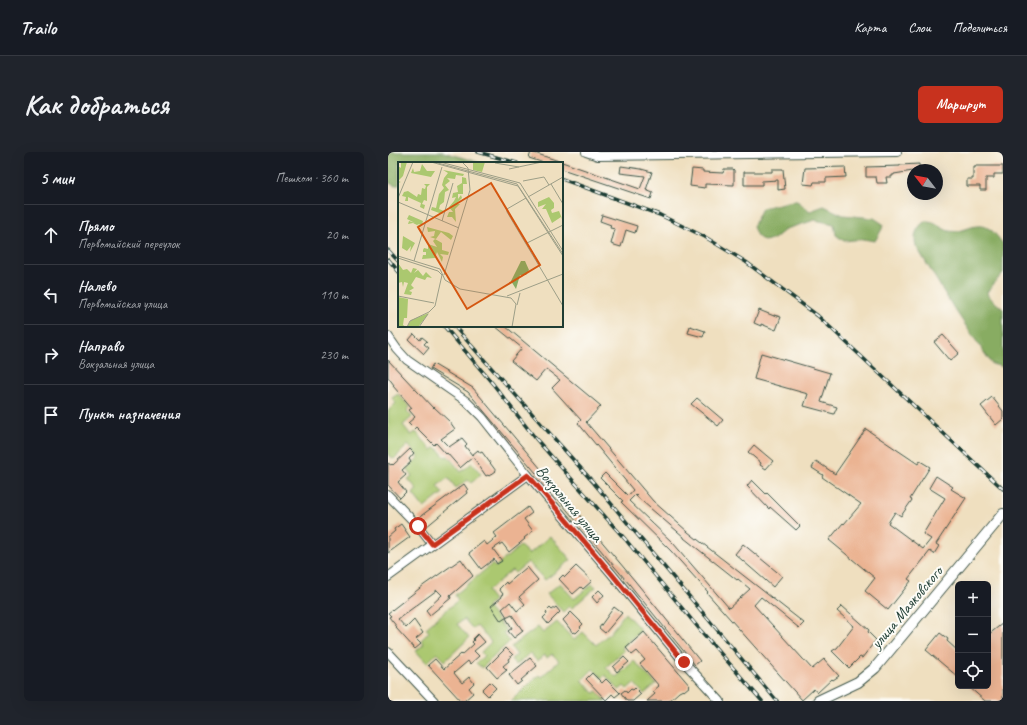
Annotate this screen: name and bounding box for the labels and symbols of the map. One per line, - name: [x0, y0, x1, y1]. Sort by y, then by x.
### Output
- inset map: [398, 162, 563, 327]
- north arrow: [907, 164, 943, 200]
- street label: Вокзальная улица: [531, 461, 608, 547]
- route start: [409, 517, 427, 535]
- street label: улица Маяковского: [866, 560, 949, 654]
- route end: [675, 653, 693, 671]

